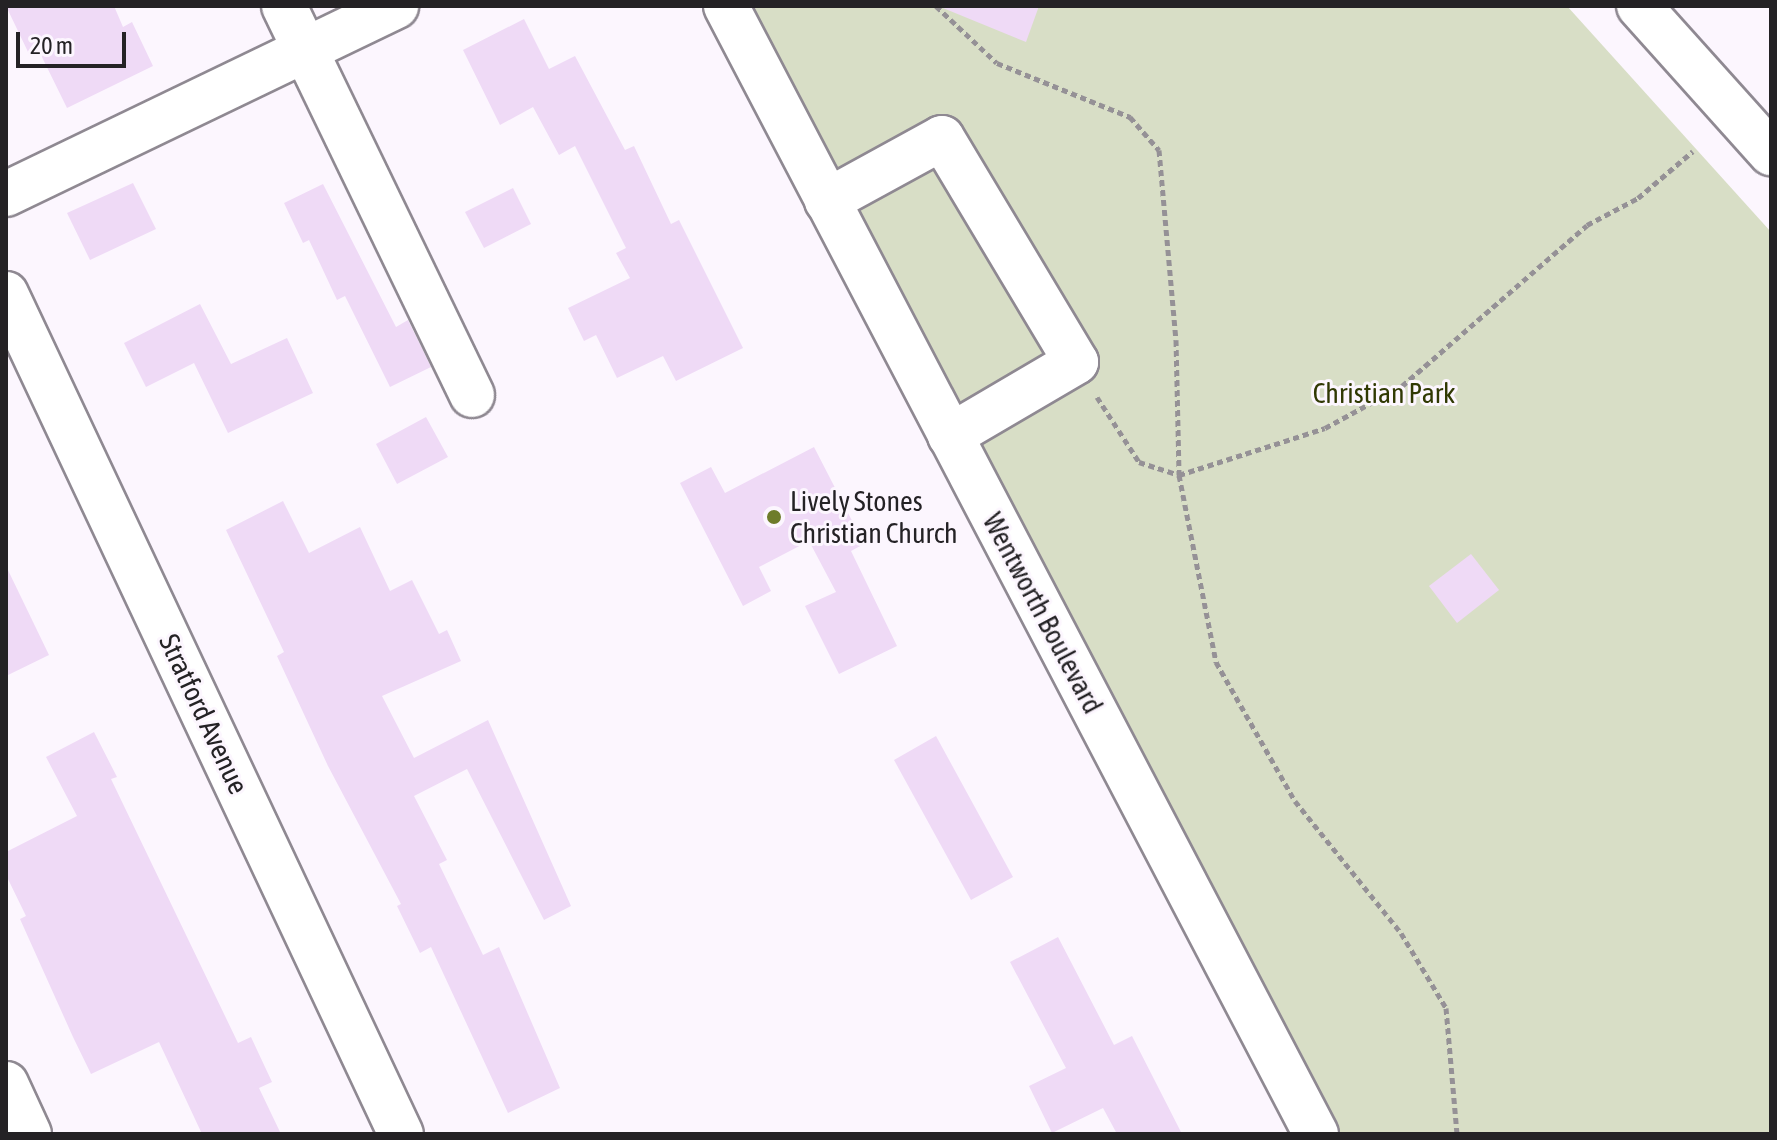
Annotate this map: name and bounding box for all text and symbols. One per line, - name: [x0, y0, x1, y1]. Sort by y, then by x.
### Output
- scale bar: [20, 16, 130, 66]
- text: 20 m: [30, 32, 73, 59]
- park label: Christian Park: [1313, 376, 1455, 410]
- place label: Lively Stones Christian Church: [790, 484, 958, 550]
- street label: Wentworth Boulevard: [976, 507, 1110, 719]
- marker: Lively Stones Christian Church: [765, 508, 783, 526]
- street label: Stratford Avenue: [152, 629, 256, 799]

